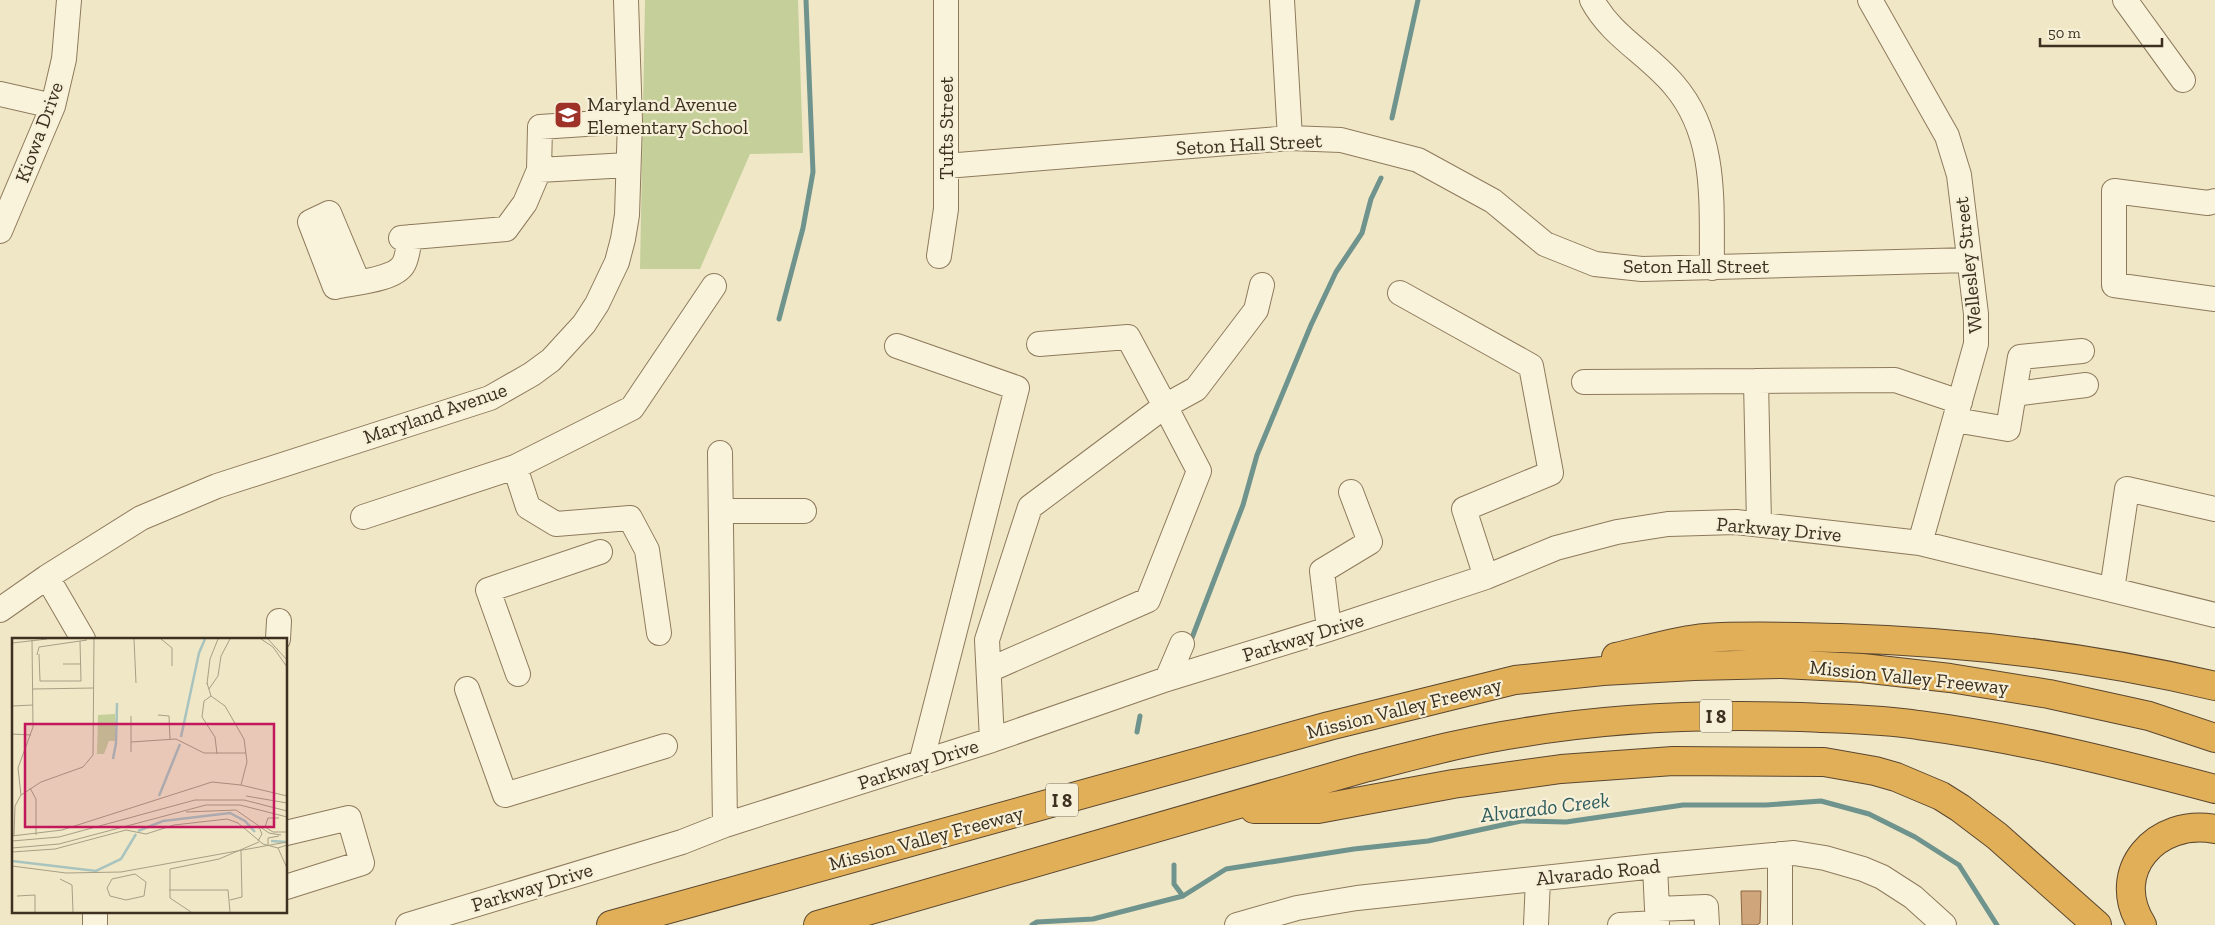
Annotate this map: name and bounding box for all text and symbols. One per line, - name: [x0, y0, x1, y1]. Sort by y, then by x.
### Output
- scale bar: [2040, 15, 2162, 47]
- text: 50 m: [2048, 24, 2081, 42]
- street label: Tufts Street: [934, 76, 958, 180]
- street label: Kiowa Drive: [10, 79, 68, 185]
- place label: Maryland Avenue Elementary School: [587, 92, 748, 139]
- school or university icon: Maryland Avenue Elementary School: [553, 100, 583, 130]
- street label: Seton Hall Street: [1175, 128, 1323, 160]
- street label: Wellesley Street: [1949, 195, 1987, 335]
- street label: Seton Hall Street: [1623, 254, 1770, 278]
- street label: Maryland Avenue: [360, 377, 510, 449]
- street label: Parkway Drive: [1715, 512, 1843, 546]
- street label: Parkway Drive: [1239, 607, 1367, 667]
- inset map: [12, 638, 288, 912]
- street label: Mission Valley Freeway: [1808, 655, 2011, 699]
- street label: Mission Valley Freeway: [1304, 672, 1505, 744]
- road number: I 8: [1700, 699, 1732, 732]
- street label: Parkway Drive: [855, 733, 981, 795]
- road number: I 8: [1046, 784, 1078, 816]
- water label: Alvarado Creek: [1478, 787, 1611, 827]
- street label: Mission Valley Freeway: [826, 800, 1027, 876]
- street label: Alvarado Road: [1535, 854, 1661, 890]
- street label: Parkway Drive: [468, 857, 596, 917]

